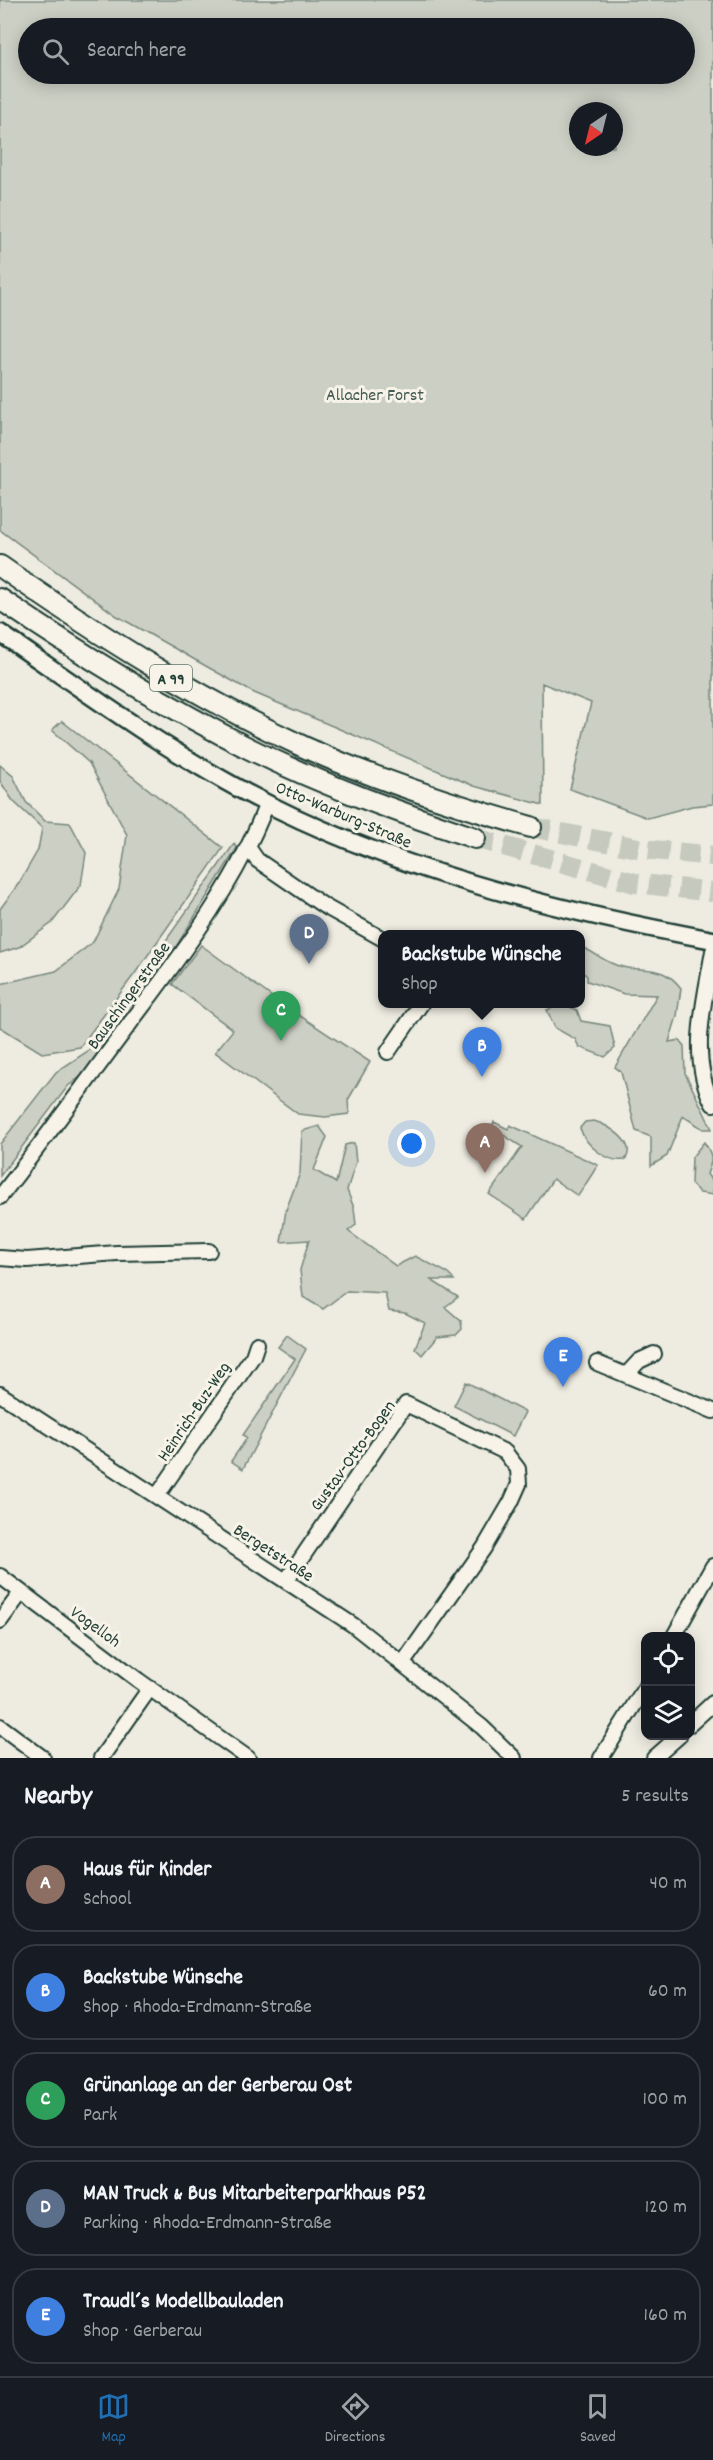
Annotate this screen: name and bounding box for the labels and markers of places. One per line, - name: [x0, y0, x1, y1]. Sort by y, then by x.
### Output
- pin: D: [290, 914, 328, 964]
- pin: C: [262, 992, 300, 1041]
- pin: B: [462, 1028, 502, 1077]
- pin: A: [466, 1124, 504, 1173]
- pin: E: [544, 1338, 582, 1387]

